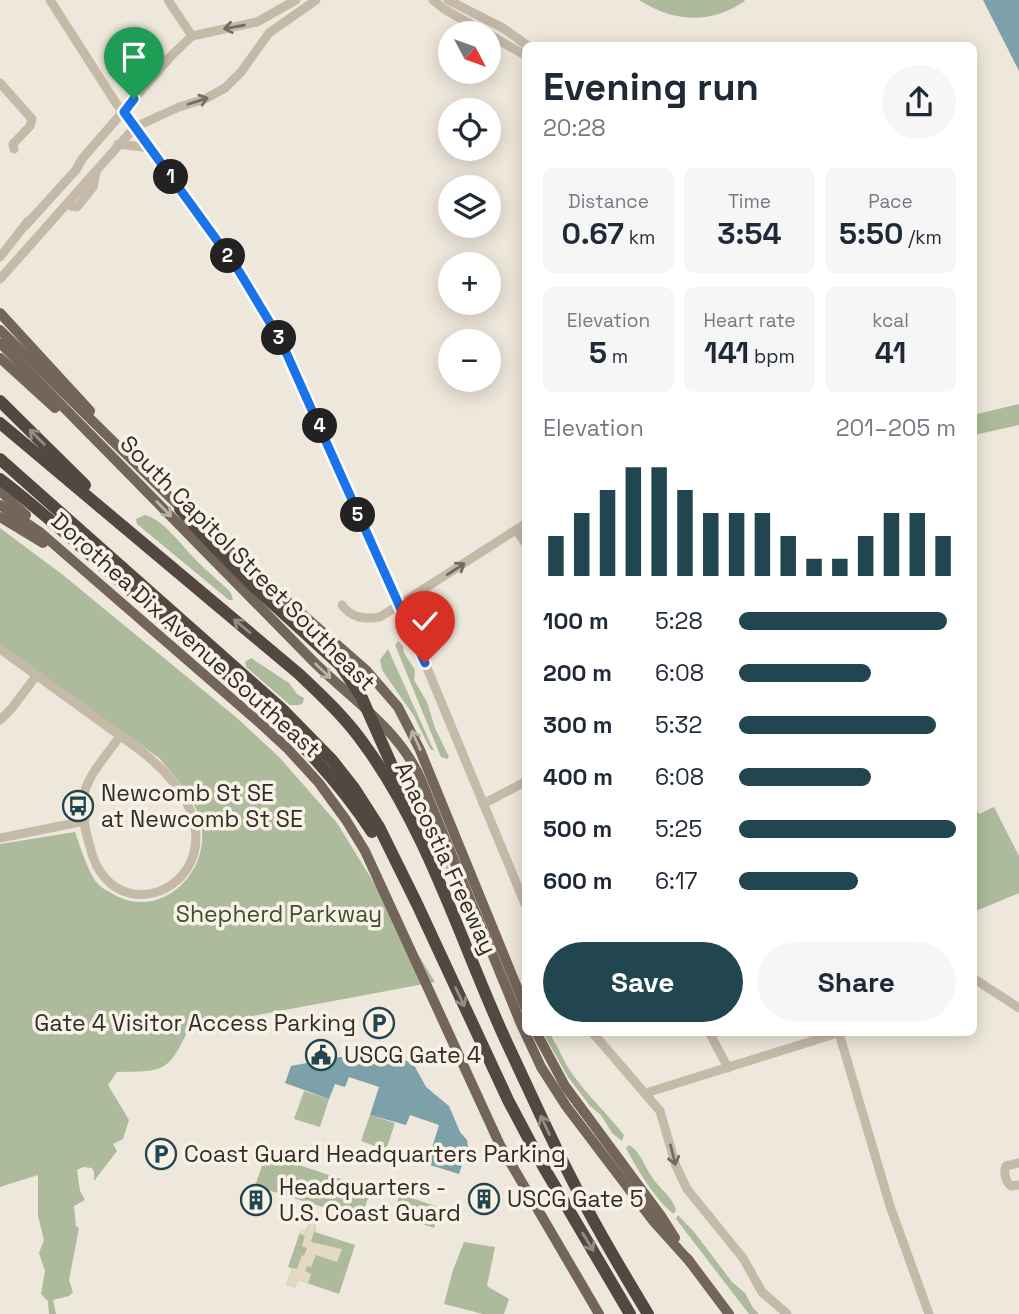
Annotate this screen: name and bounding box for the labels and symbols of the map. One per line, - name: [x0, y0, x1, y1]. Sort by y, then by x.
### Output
- one-way arrow: [223, 20, 246, 34]
- north arrow: [438, 21, 500, 84]
- pin: [104, 27, 164, 99]
- one-way arrow: [186, 94, 208, 106]
- pin: 1: [154, 160, 188, 194]
- pin: 2: [210, 238, 246, 274]
- pin: 3: [262, 320, 296, 356]
- pin: 4: [302, 408, 338, 444]
- one-way arrow: [28, 429, 45, 446]
- street label: South Capitol Street Southeast: [114, 429, 382, 697]
- pin: 5: [340, 498, 376, 532]
- one-way arrow: [155, 500, 172, 517]
- street label: Dorothea Dix Avenue Southeast: [45, 506, 327, 764]
- one-way arrow: [446, 562, 465, 576]
- pin: [395, 591, 455, 663]
- one-way arrow: [233, 618, 251, 634]
- one-way arrow: [314, 663, 331, 680]
- one-way arrow: [409, 730, 422, 751]
- street label: Anacostia Freeway: [388, 757, 504, 959]
- place label: Newcomb St SE at Newcomb St SE: [101, 778, 303, 834]
- bus stop icon: Newcomb St SE at Newcomb St SE: [61, 789, 95, 823]
- park label: Shepherd Parkway: [176, 899, 382, 929]
- one-way arrow: [454, 987, 467, 1008]
- parking icon: Gate 4 Visitor Access Parking: [362, 1006, 396, 1040]
- place label: Gate 4 Visitor Access Parking: [34, 1008, 356, 1038]
- public building icon: USCG Gate 4: [304, 1038, 338, 1072]
- place label: USCG Gate 4: [344, 1040, 481, 1070]
- one-way arrow: [538, 1115, 551, 1136]
- parking icon: Coast Guard Headquarters Parking: [144, 1137, 178, 1171]
- place label: Coast Guard Headquarters Parking: [184, 1139, 566, 1169]
- one-way arrow: [667, 1143, 680, 1165]
- place label: Headquarters - U.S. Coast Guard: [279, 1172, 461, 1228]
- building icon: USCG Gate 5: [467, 1182, 501, 1216]
- building icon: Headquarters - U.S. Coast Guard: [239, 1183, 273, 1217]
- place label: USCG Gate 5: [507, 1184, 643, 1214]
- one-way arrow: [581, 1232, 595, 1252]

